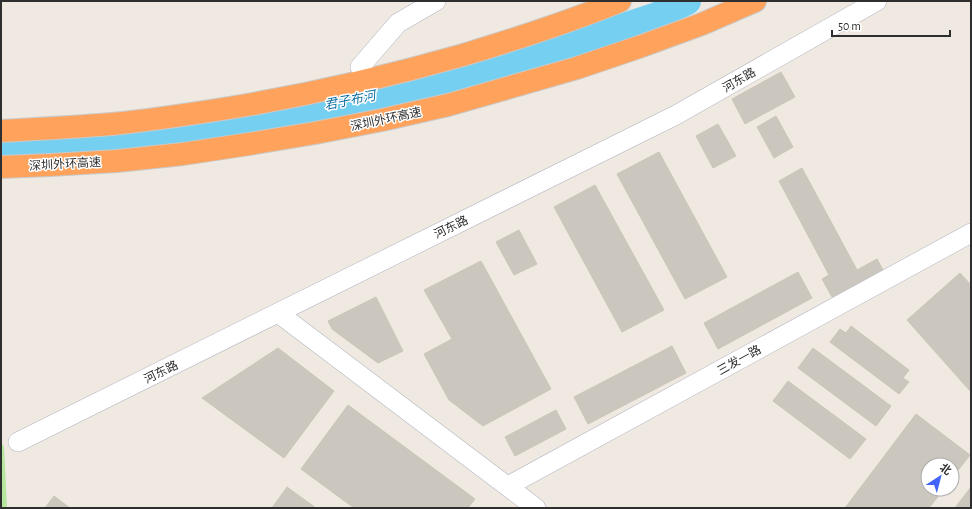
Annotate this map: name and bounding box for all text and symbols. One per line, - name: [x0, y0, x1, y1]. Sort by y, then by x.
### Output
- scale bar: [832, 12, 950, 38]
- text: 50 m: [838, 20, 861, 32]
- street label: 河东路: [720, 65, 758, 94]
- water label: 君子布河: [323, 88, 380, 112]
- street label: 深圳外环高速: [349, 105, 422, 132]
- street label: 深圳外环高速: [29, 155, 101, 172]
- street label: 河东路: [432, 213, 470, 240]
- street label: 三发一路: [715, 342, 763, 377]
- street label: 河东路: [142, 358, 180, 385]
- north arrow: [920, 457, 960, 497]
- text: 北: [938, 462, 953, 477]

